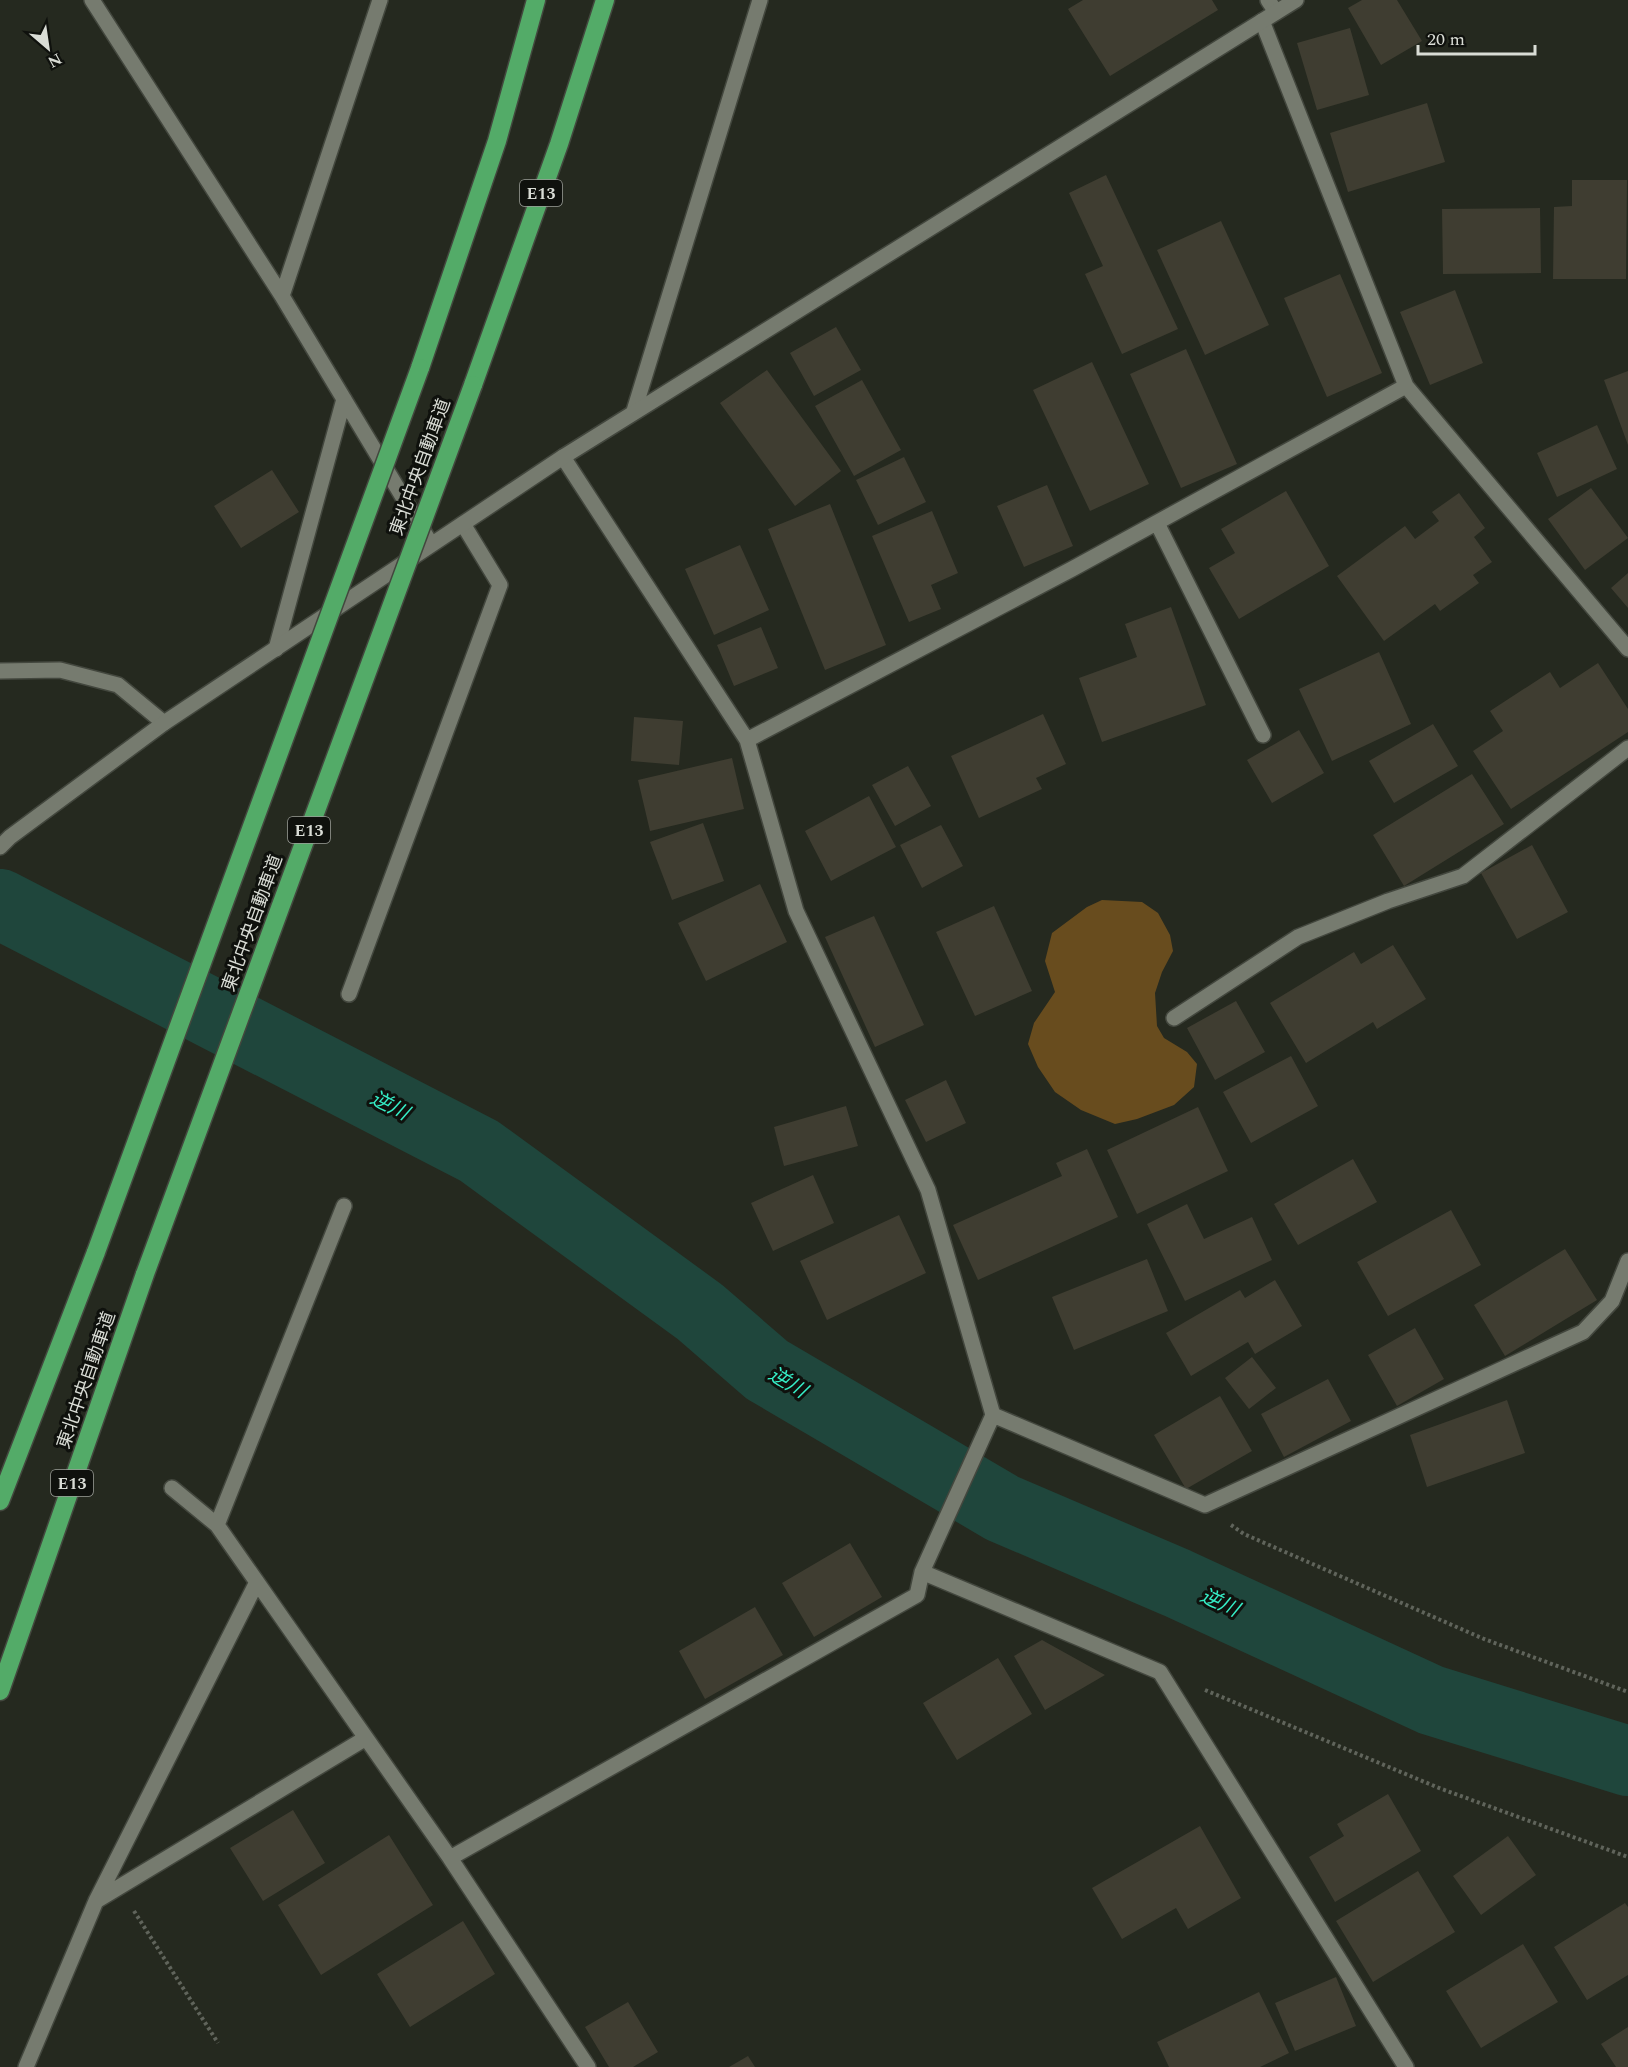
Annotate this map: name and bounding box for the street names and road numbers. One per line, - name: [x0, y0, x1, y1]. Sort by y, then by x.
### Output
- road number: E13: [520, 180, 562, 206]
- street label: 東北中央自動車道: [383, 395, 458, 539]
- road number: E13: [288, 817, 330, 843]
- street label: 東北中央自動車道: [215, 851, 290, 995]
- street label: 東北中央自動車道: [50, 1308, 123, 1453]
- road number: E13: [51, 1470, 93, 1496]

